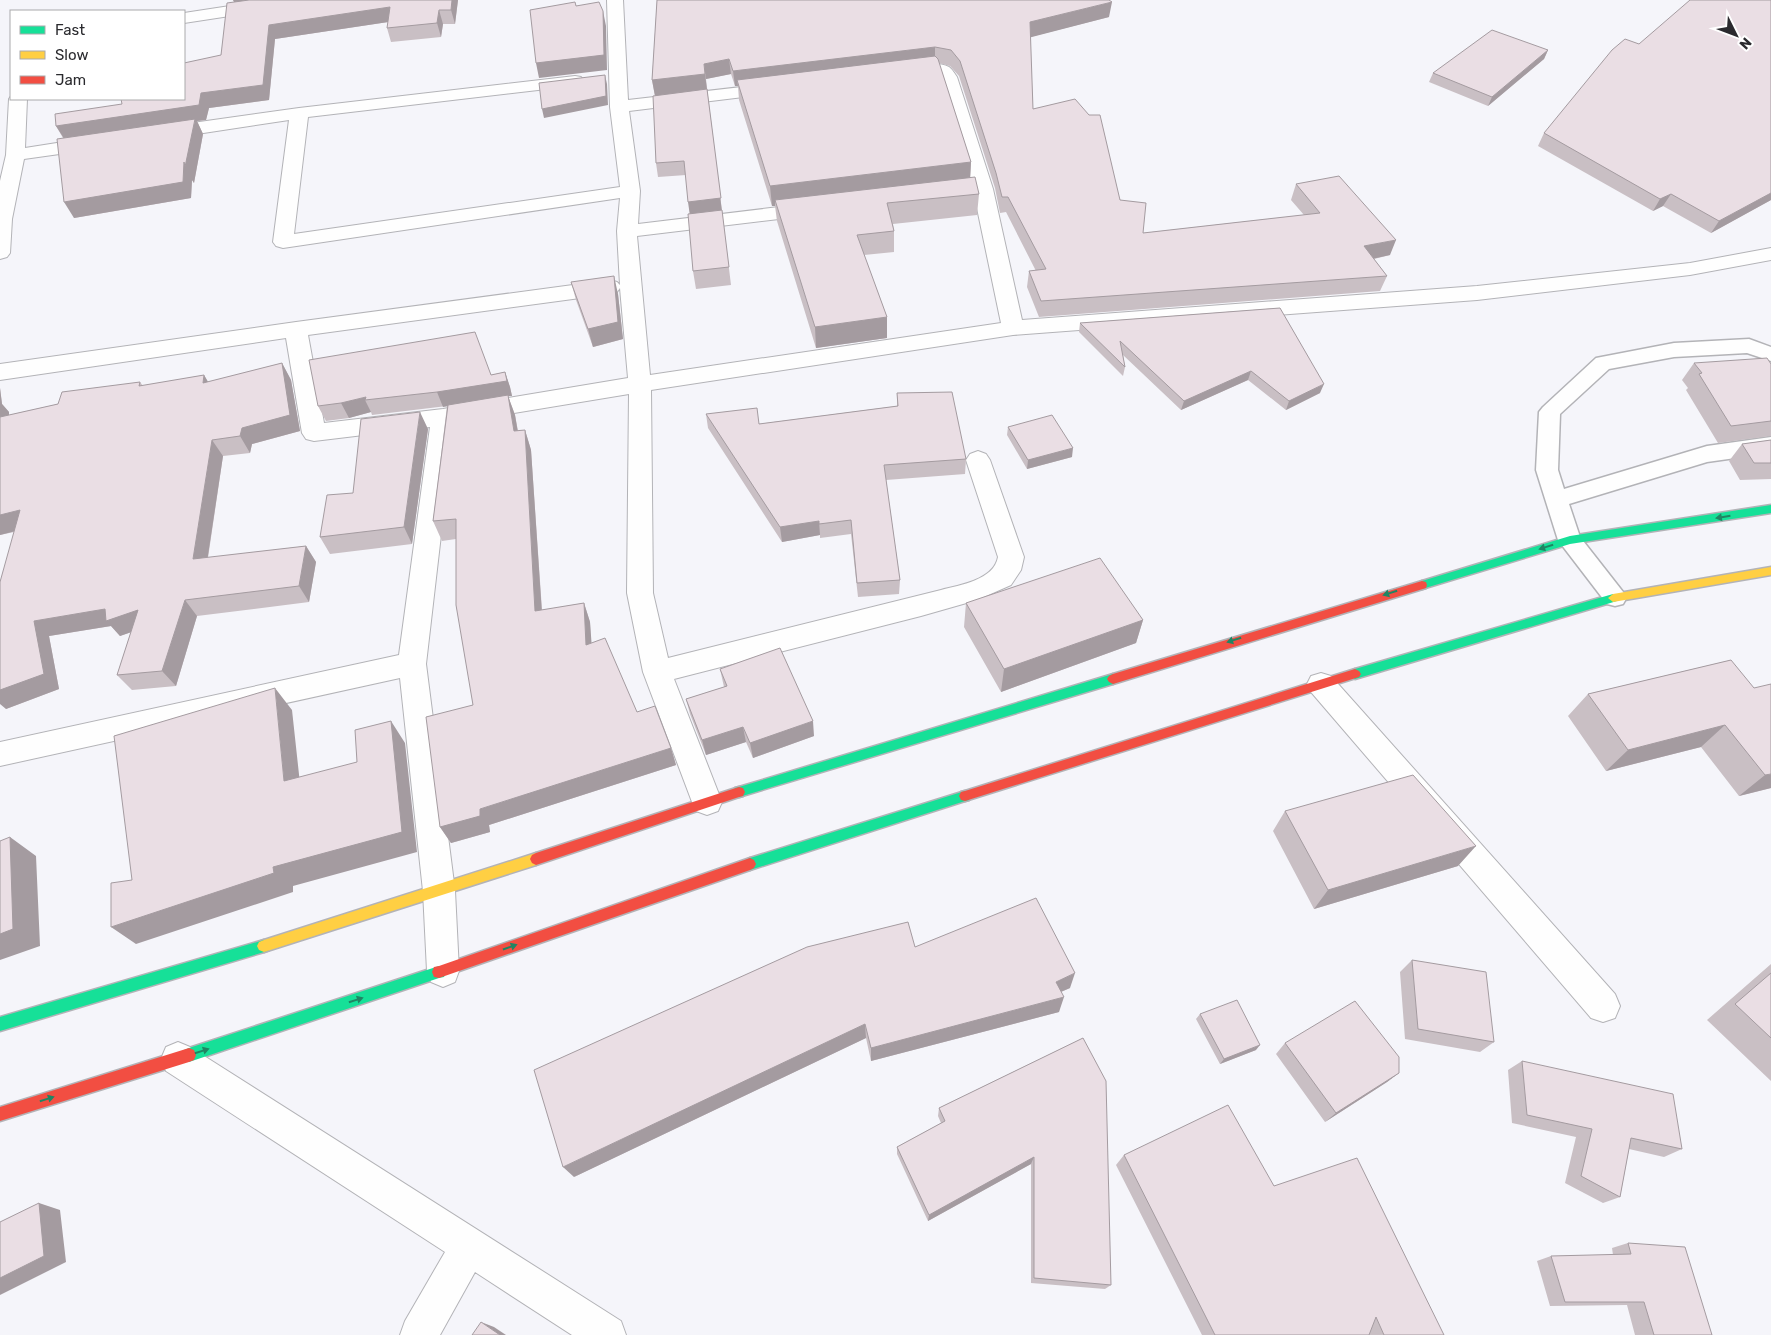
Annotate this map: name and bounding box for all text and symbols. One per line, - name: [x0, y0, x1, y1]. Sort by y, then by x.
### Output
- legend: [10, 10, 185, 100]
- north arrow: [1711, 10, 1761, 60]
- text: Fast: [55, 21, 85, 39]
- text: N: [1736, 34, 1755, 53]
- text: Slow: [55, 46, 88, 64]
- text: Jam: [55, 71, 86, 89]
- one-way arrow: [1714, 513, 1730, 521]
- one-way arrow: [1538, 543, 1553, 551]
- one-way arrow: [1382, 590, 1397, 598]
- one-way arrow: [1227, 637, 1242, 645]
- one-way arrow: [502, 943, 517, 950]
- one-way arrow: [349, 995, 364, 1003]
- one-way arrow: [194, 1047, 209, 1054]
- one-way arrow: [39, 1095, 54, 1103]

